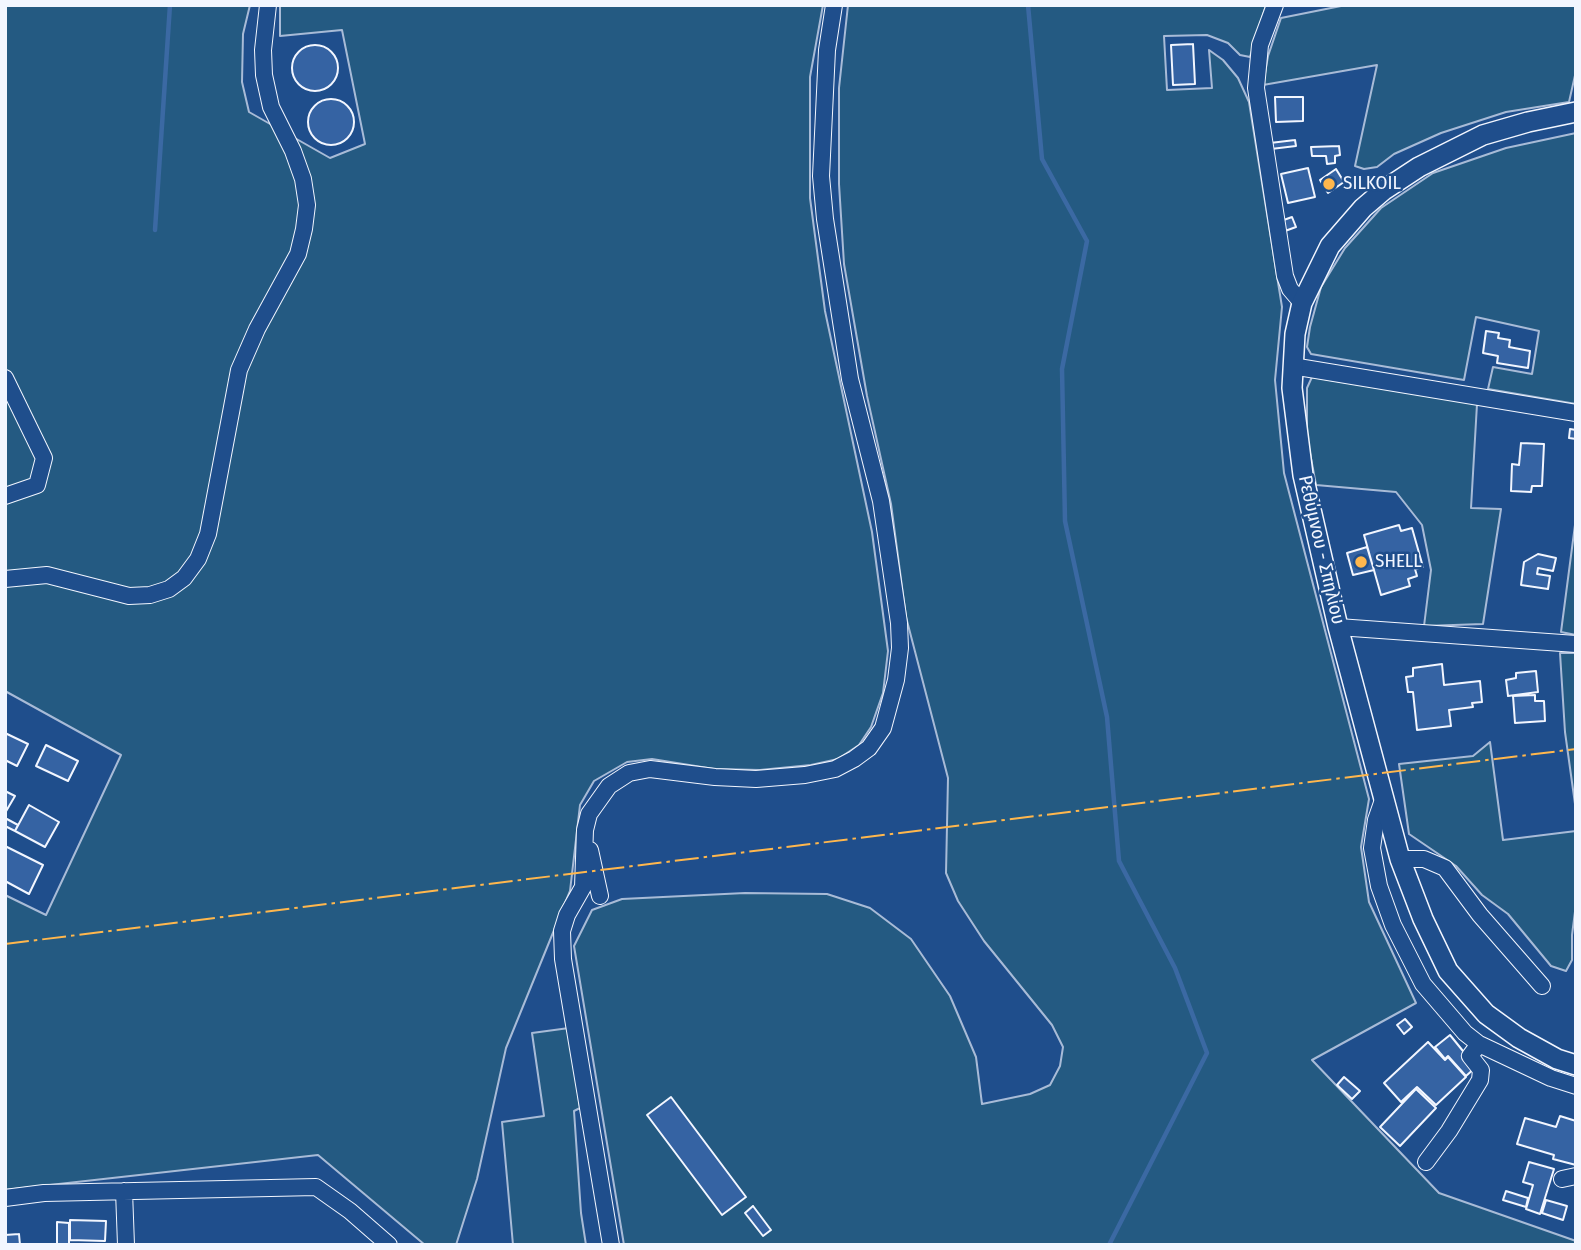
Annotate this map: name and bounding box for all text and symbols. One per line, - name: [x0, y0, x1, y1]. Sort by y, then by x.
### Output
- place label: SILKOIL: [1343, 173, 1401, 195]
- marker: SILKOIL: [1321, 176, 1337, 192]
- street label: Ρεθύμνου - Σπηλίου: [1293, 473, 1349, 627]
- place label: SHELL: [1375, 551, 1422, 573]
- marker: SHELL: [1353, 554, 1369, 570]

